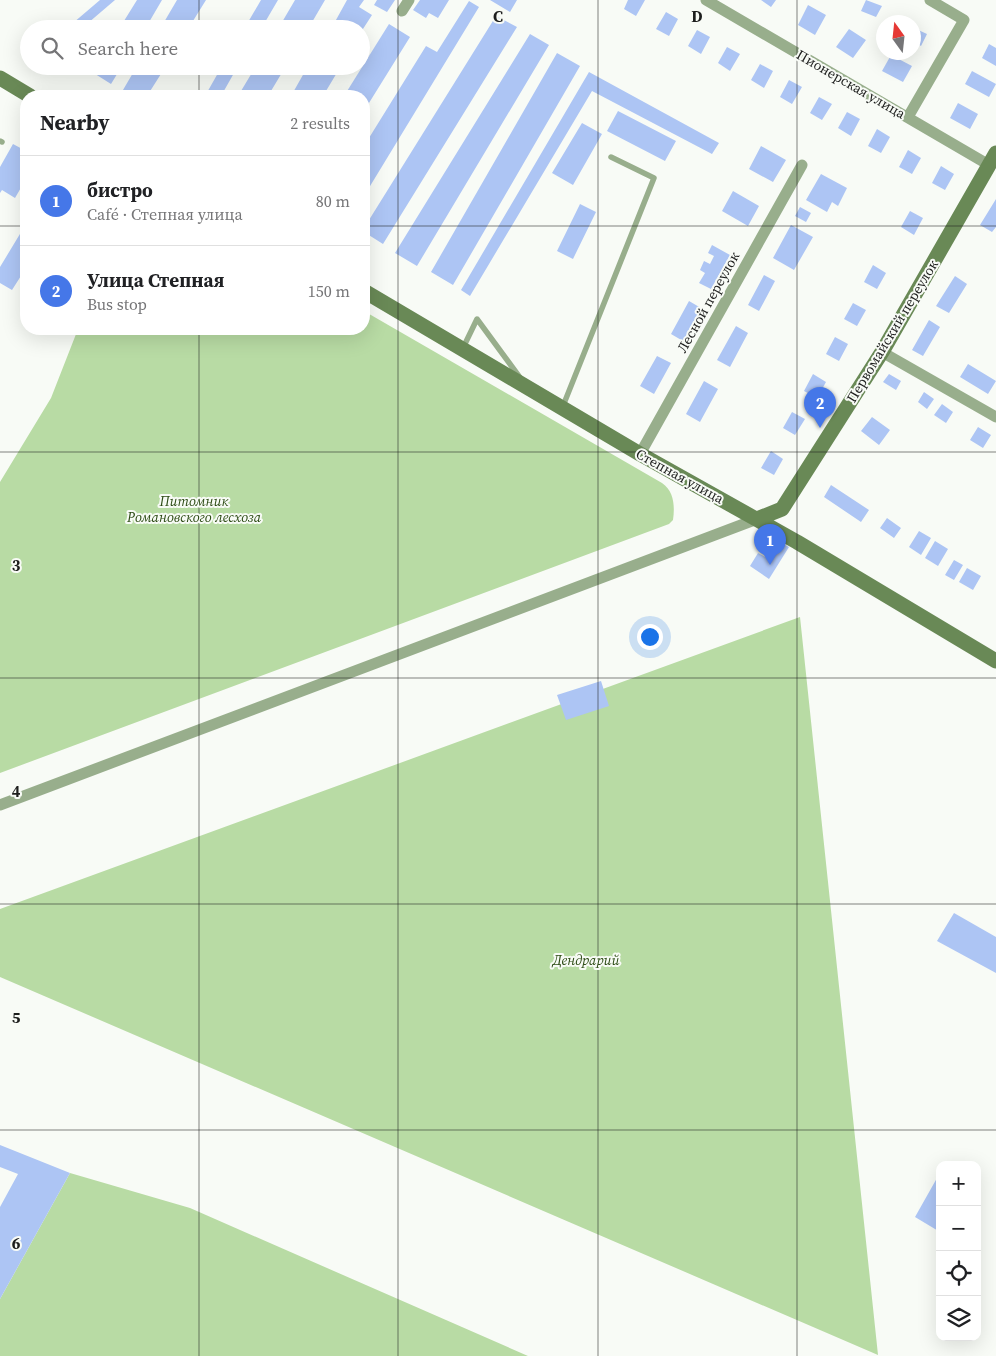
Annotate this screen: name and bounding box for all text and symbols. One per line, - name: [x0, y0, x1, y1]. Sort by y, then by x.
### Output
- text: C: [493, 5, 503, 27]
- text: D: [691, 5, 703, 27]
- north arrow: [876, 15, 921, 60]
- search box: [20, 20, 370, 75]
- icon: search: [38, 34, 66, 62]
- text: Search here: [78, 35, 178, 61]
- street label: Пионерская улица: [793, 45, 910, 124]
- text: Nearby: [40, 108, 110, 137]
- text: 2 results: [290, 112, 350, 134]
- text: бистро: [87, 177, 153, 203]
- text: 1: [52, 190, 60, 212]
- text: 80 m: [316, 190, 350, 212]
- text: Café · Степная улица: [87, 203, 243, 225]
- street label: Лесной переулок: [672, 248, 744, 356]
- street label: Первомайский переулок: [841, 256, 943, 406]
- text: Улица Степная: [87, 267, 224, 293]
- text: 2: [52, 280, 60, 302]
- text: 150 m: [308, 280, 350, 302]
- text: Bus stop: [87, 293, 147, 315]
- pin: 2: [804, 387, 836, 428]
- street label: Степная улица: [632, 444, 728, 509]
- park label: Питомник Романовского лесхоза: [126, 491, 262, 527]
- pin: 1: [754, 524, 786, 565]
- text: 3: [12, 554, 21, 576]
- your location: [637, 624, 663, 650]
- text: 4: [12, 780, 21, 802]
- park label: Дендрарий: [551, 950, 620, 970]
- text: 5: [12, 1006, 21, 1028]
- map controls: [936, 1161, 981, 1341]
- button: +: [936, 1161, 981, 1206]
- button: −: [936, 1206, 981, 1251]
- text: 6: [12, 1232, 21, 1254]
- button: locate: [936, 1251, 981, 1296]
- button: layers: [936, 1296, 981, 1341]

